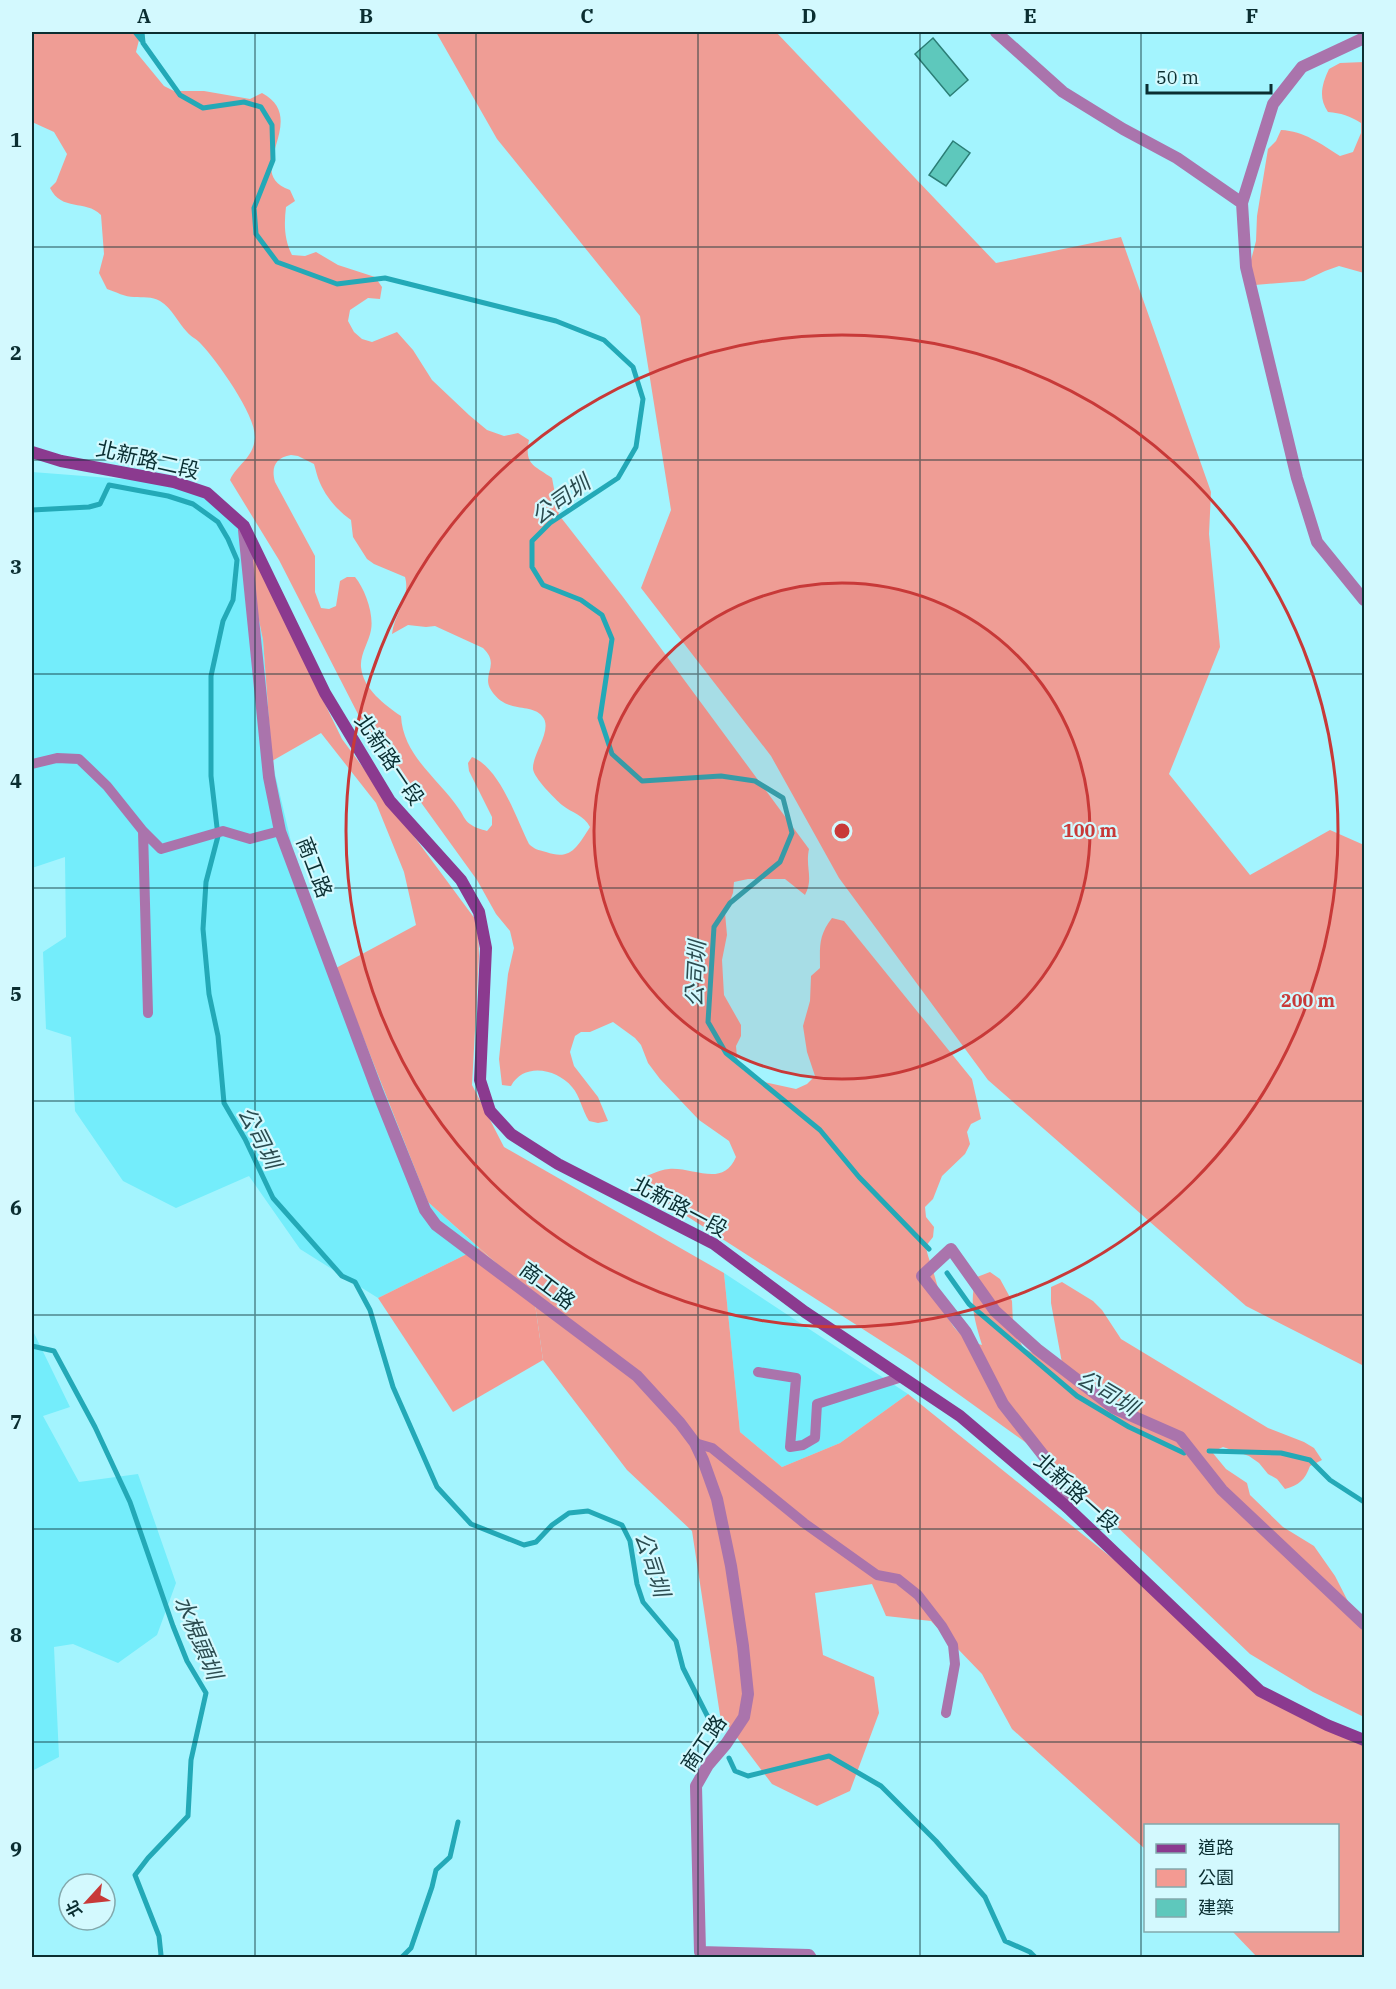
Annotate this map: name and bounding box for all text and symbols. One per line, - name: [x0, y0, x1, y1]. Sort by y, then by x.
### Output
- text: A: [137, 2, 151, 29]
- text: B: [359, 2, 373, 29]
- text: C: [580, 2, 594, 29]
- text: D: [801, 2, 817, 29]
- text: E: [1023, 2, 1037, 29]
- text: F: [1246, 2, 1258, 29]
- scale bar: [1147, 57, 1272, 95]
- text: 50 m: [1156, 66, 1199, 89]
- text: 1: [10, 126, 22, 153]
- text: 2: [10, 339, 22, 366]
- street label: 北新路二段: [94, 434, 202, 484]
- water label: 公司圳: [525, 466, 598, 530]
- text: 3: [10, 553, 22, 580]
- street label: 北新路一段: [349, 708, 431, 810]
- text: 4: [10, 767, 22, 794]
- text: 100 m: [1063, 819, 1118, 842]
- centre of rings: [832, 821, 852, 841]
- street label: 商工路: [291, 833, 339, 901]
- water label: 公司圳: [679, 937, 711, 1008]
- text: 5: [10, 980, 22, 1007]
- text: 200 m: [1281, 989, 1336, 1012]
- water label: 公司圳: [232, 1101, 289, 1176]
- street label: 北新路一段: [627, 1169, 733, 1243]
- text: 6: [10, 1194, 22, 1221]
- street label: 商工路: [514, 1255, 582, 1315]
- water label: 公司圳: [1072, 1363, 1146, 1423]
- text: 7: [10, 1408, 22, 1435]
- street label: 北新路一段: [1029, 1446, 1125, 1538]
- water label: 公司圳: [629, 1528, 678, 1603]
- water label: 水梘頭圳: [168, 1591, 231, 1686]
- text: 8: [10, 1621, 22, 1648]
- street label: 商工路: [674, 1709, 732, 1777]
- legend: [1144, 1824, 1339, 1932]
- text: 9: [10, 1835, 22, 1862]
- text: 道路: [1198, 1836, 1234, 1859]
- text: 公園: [1198, 1866, 1234, 1889]
- north arrow: [57, 1872, 117, 1932]
- text: 建築: [1198, 1896, 1234, 1919]
- text: 北: [61, 1897, 86, 1920]

